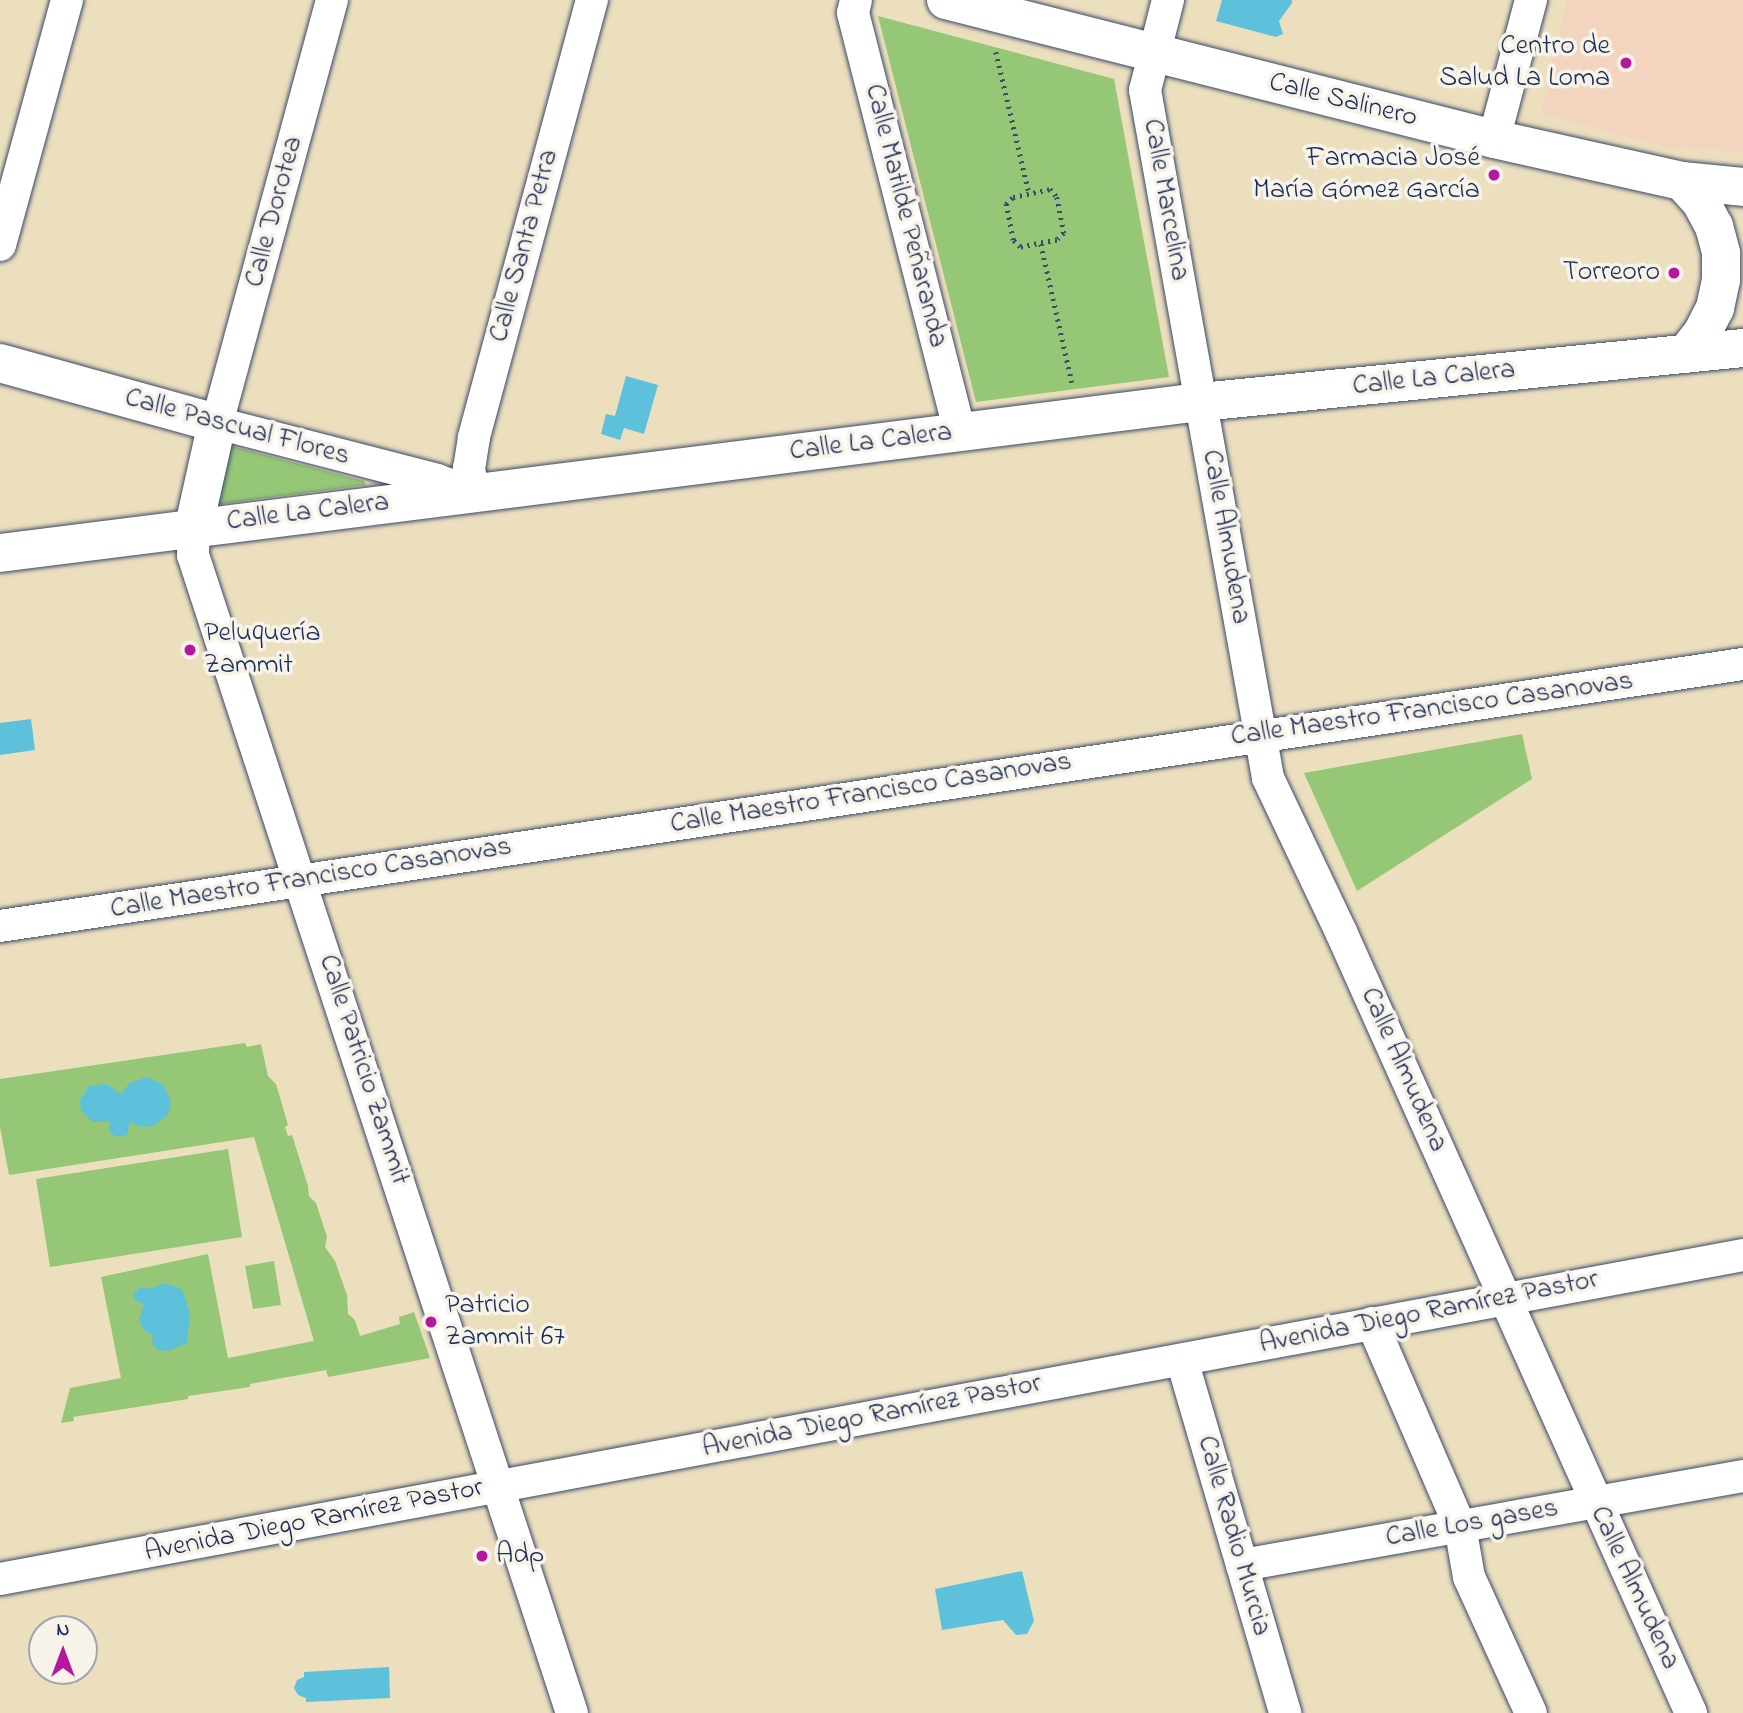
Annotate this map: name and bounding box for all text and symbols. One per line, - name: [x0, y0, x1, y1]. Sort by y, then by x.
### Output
- place label: Centro de Salud La Loma: [1439, 30, 1610, 96]
- marker: Centro de Salud La Loma: [1616, 53, 1636, 73]
- street label: Calle Salinero: [1265, 66, 1421, 136]
- street label: Calle Matilde Peñaranda: [856, 81, 954, 351]
- street label: Calle Marcelina: [1134, 116, 1196, 284]
- street label: Calle Dorotea: [239, 133, 311, 291]
- place label: Farmacia José María Gómez García: [1253, 142, 1480, 208]
- street label: Calle Santa Petra: [483, 146, 567, 346]
- marker: Farmacia José María Gómez García: [1486, 167, 1502, 183]
- place label: Torreoro: [1563, 256, 1660, 290]
- marker: Torreoro: [1666, 265, 1682, 281]
- street label: Calle La Calera: [1351, 354, 1517, 404]
- street label: Calle Pascual Flores: [121, 382, 353, 474]
- street label: Calle La Calera: [788, 416, 954, 470]
- street label: Calle Almudena: [1193, 447, 1257, 627]
- street label: Calle La Calera: [225, 486, 391, 540]
- place label: Peluquería Zammit: [204, 617, 321, 683]
- marker: Peluquería Zammit: [182, 642, 198, 658]
- street label: Calle Maestro Francisco Casanovas: [1229, 665, 1635, 755]
- street label: Calle Maestro Francisco Casanovas: [668, 746, 1074, 842]
- street label: Calle Maestro Francisco Casanovas: [108, 831, 514, 927]
- street label: Calle Patricio Zammit: [310, 951, 416, 1189]
- street label: Calle Almudena: [1352, 983, 1454, 1157]
- street label: Avenida Diego Ramírez Pastor: [1257, 1264, 1601, 1362]
- place label: Patricio Zammit 67: [445, 1289, 565, 1355]
- marker: Patricio Zammit 67: [423, 1314, 439, 1330]
- street label: Avenida Diego Ramírez Pastor: [700, 1368, 1044, 1466]
- street label: Calle Radio Murcia: [1188, 1432, 1278, 1640]
- street label: Avenida Diego Ramírez Pastor: [142, 1472, 486, 1570]
- street label: Calle Los gases: [1383, 1492, 1561, 1556]
- street label: Calle Almudena: [1582, 1501, 1686, 1675]
- place label: Adp: [496, 1539, 544, 1573]
- marker: Adp: [474, 1548, 490, 1564]
- north arrow: [28, 1615, 98, 1685]
- text: N: [57, 1617, 69, 1644]

